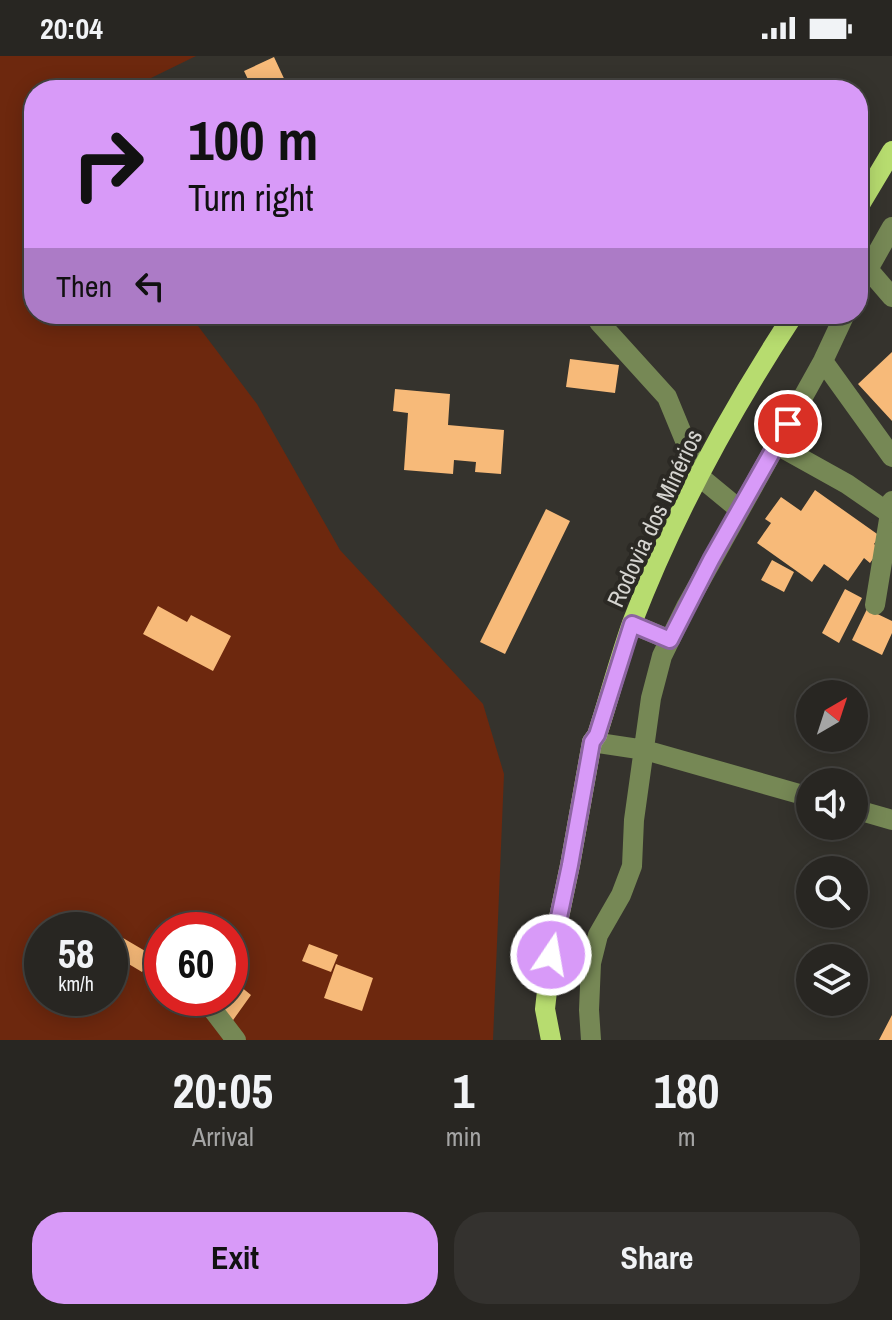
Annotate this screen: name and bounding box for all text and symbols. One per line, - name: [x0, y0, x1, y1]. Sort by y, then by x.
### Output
- text: 20:04: [40, 8, 103, 48]
- text: 100 m: [188, 102, 318, 177]
- icon: right: [56, 112, 160, 216]
- text: Turn right: [188, 174, 313, 222]
- icon: left: [128, 264, 172, 308]
- text: Then: [56, 266, 112, 306]
- pin: [754, 390, 822, 458]
- icon: arrive: [766, 402, 810, 446]
- street label: Rodovia dos Minérios: [599, 424, 709, 612]
- north arrow: [796, 680, 868, 752]
- map controls: [796, 680, 868, 1016]
- button: sound: [796, 768, 868, 840]
- button: search: [796, 856, 868, 928]
- speed limit sign: 60: [144, 912, 248, 1016]
- position arrow: [509, 913, 593, 997]
- text: 58: [58, 927, 94, 980]
- button: layers: [796, 944, 868, 1016]
- text: km/h: [58, 970, 94, 997]
- text: 20:05: [173, 1058, 273, 1123]
- text: 1: [453, 1058, 474, 1123]
- text: 180: [654, 1058, 719, 1123]
- text: Arrival: [192, 1119, 254, 1154]
- text: min: [446, 1119, 481, 1154]
- text: m: [678, 1119, 696, 1154]
- button: Exit: [32, 1212, 438, 1304]
- button: Share: [454, 1212, 860, 1304]

